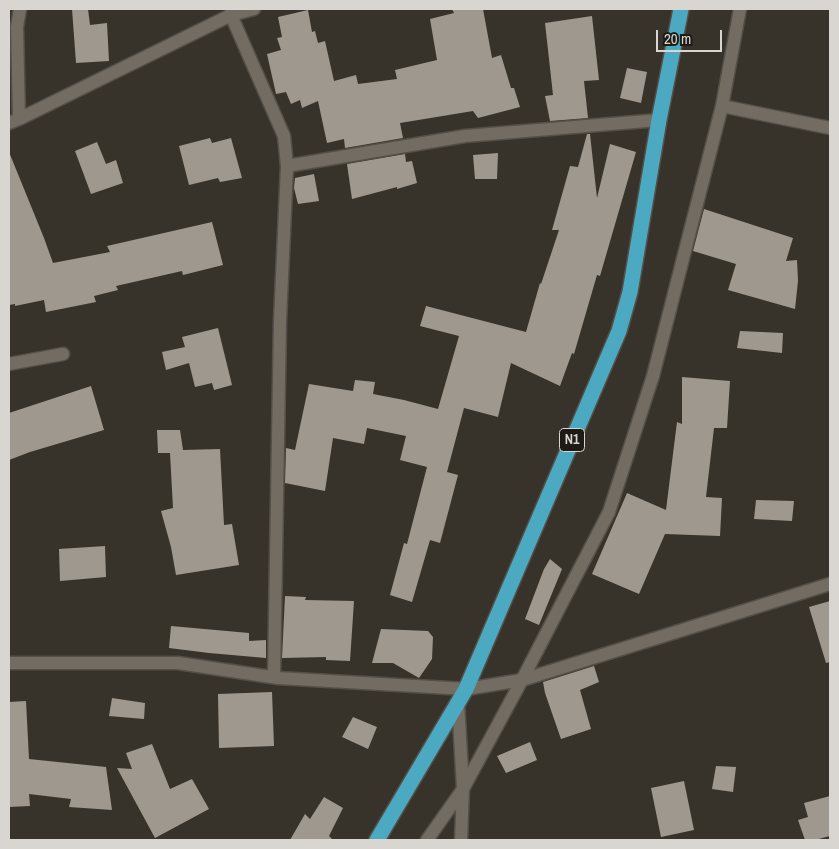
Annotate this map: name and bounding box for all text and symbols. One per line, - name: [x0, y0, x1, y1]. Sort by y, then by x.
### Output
- scale bar: [659, 20, 725, 52]
- text: 20 m: [664, 28, 691, 49]
- road number: N1: [560, 428, 584, 452]

